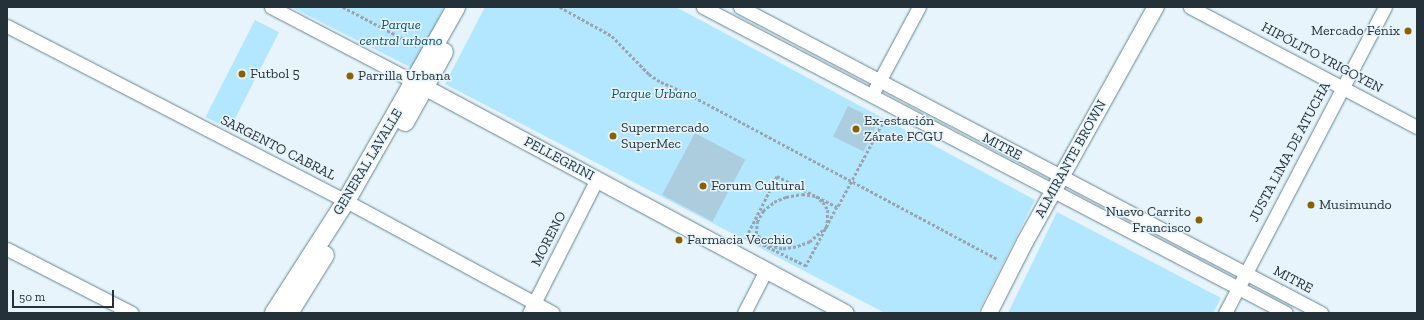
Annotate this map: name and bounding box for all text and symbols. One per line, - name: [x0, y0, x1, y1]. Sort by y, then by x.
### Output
- park label: Parque central urbano: [360, 17, 442, 50]
- street label: HIPÓLITO YRIGOYEN: [1258, 19, 1386, 97]
- place label: Mercado Fénix: [1311, 23, 1400, 39]
- marker: Mercado Fénix: [1403, 26, 1413, 36]
- place label: Futbol 5: [250, 66, 300, 82]
- place label: Parrilla Urbana: [358, 68, 450, 84]
- marker: Futbol 5: [237, 69, 247, 79]
- marker: Parrilla Urbana: [345, 71, 355, 81]
- street label: JUSTA LIMA DE ATUCHA: [1246, 79, 1334, 225]
- park label: Parque Urbano: [611, 86, 697, 102]
- street label: ALMIRANTE BROWN: [1032, 97, 1110, 221]
- street label: GENERAL LAVALLE: [330, 106, 406, 218]
- street label: SARGENTO CABRAL: [218, 112, 338, 184]
- place label: Ex-estación Zárate FCGU: [864, 113, 943, 146]
- place label: Supermercado SuperMec: [621, 120, 709, 152]
- marker: Ex-estación Zárate FCGU: [851, 124, 861, 134]
- street label: MITRE: [979, 130, 1025, 164]
- marker: Supermercado SuperMec: [608, 131, 618, 141]
- street label: PELLEGRINI: [521, 133, 597, 185]
- place label: Forum Cultural: [711, 178, 805, 194]
- marker: Forum Cultural: [698, 181, 708, 191]
- place label: Musimundo: [1319, 197, 1392, 213]
- marker: Musimundo: [1306, 200, 1316, 210]
- place label: Nuevo Carrito Francisco: [1106, 204, 1191, 236]
- street label: MORENO: [528, 209, 570, 269]
- marker: Nuevo Carrito Francisco: [1194, 215, 1204, 225]
- place label: Farmacia Vecchio: [687, 232, 793, 248]
- marker: Farmacia Vecchio: [674, 235, 684, 245]
- street label: MITRE: [1270, 263, 1316, 297]
- scale bar: [14, 282, 116, 308]
- text: 50 m: [19, 290, 45, 304]

